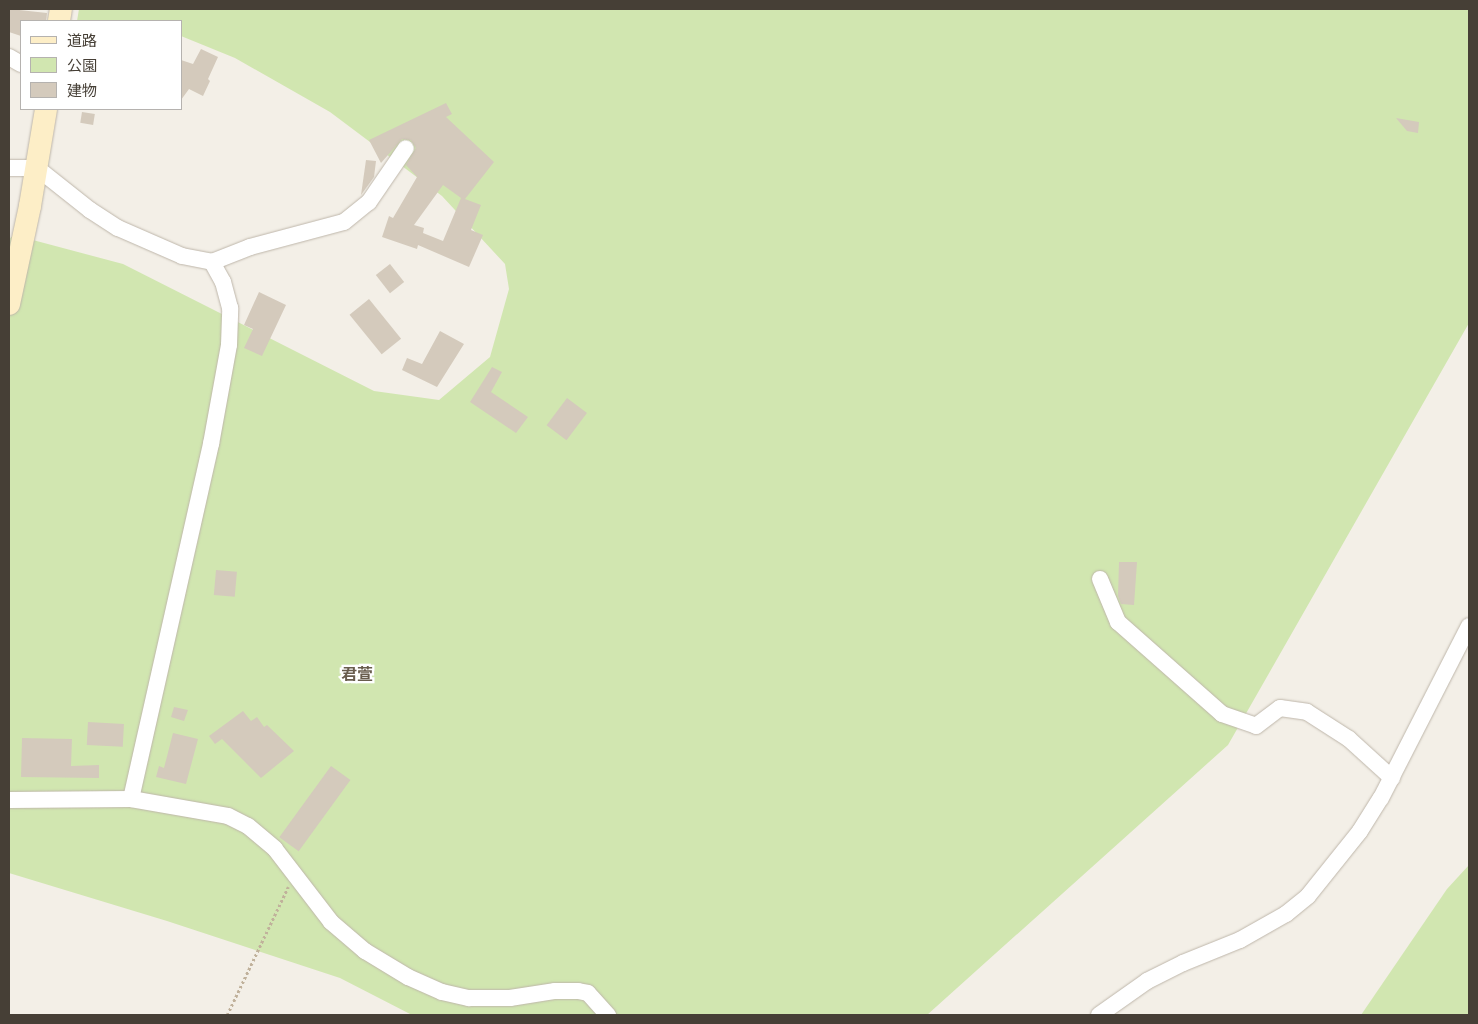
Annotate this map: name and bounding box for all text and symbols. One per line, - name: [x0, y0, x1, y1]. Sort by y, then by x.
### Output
- legend: [20, 20, 182, 110]
- text: 道路: [67, 32, 97, 50]
- text: 公園: [67, 57, 97, 75]
- text: 建物: [67, 82, 97, 100]
- district label: 君萱: [341, 665, 373, 685]

